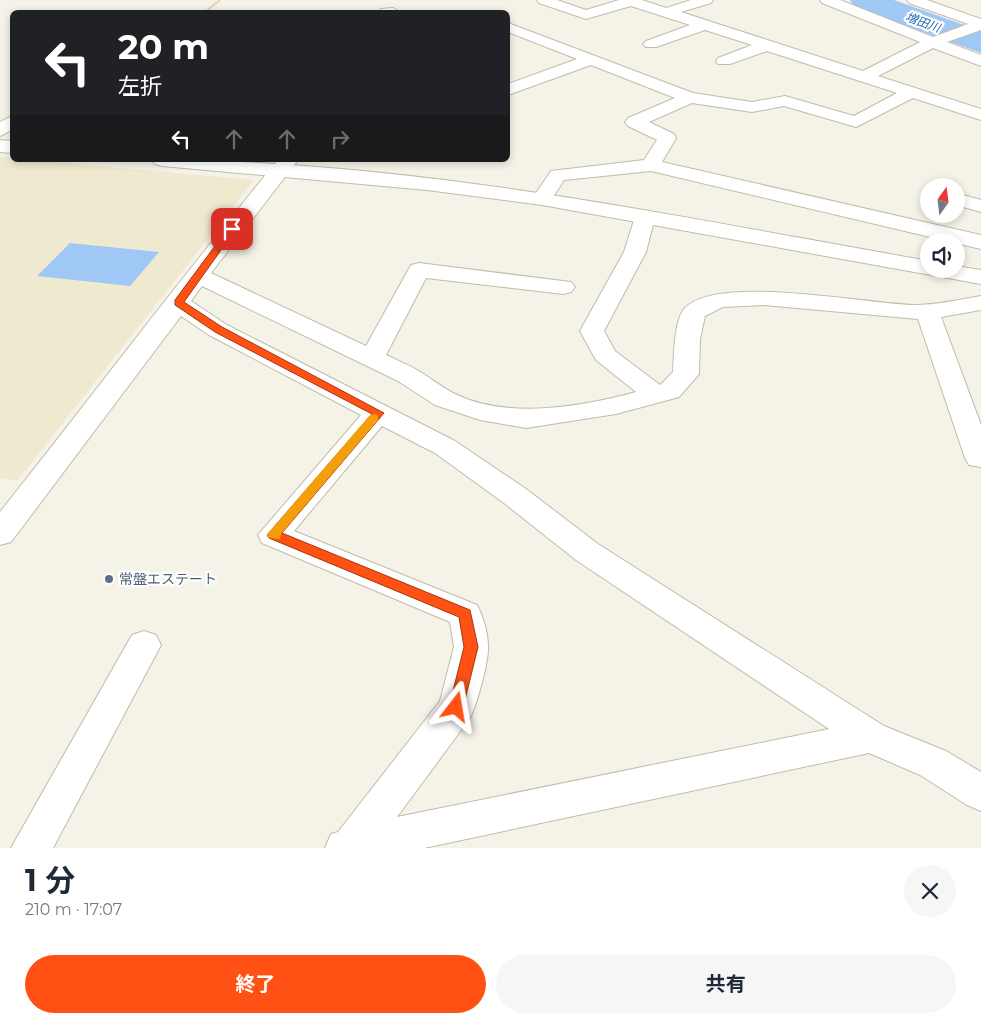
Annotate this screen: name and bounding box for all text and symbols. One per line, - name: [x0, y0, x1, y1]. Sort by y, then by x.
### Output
- water label: 増田川: [904, 9, 944, 36]
- text: 20 m: [118, 25, 209, 68]
- icon: left: [35, 30, 100, 95]
- text: 左折: [118, 73, 162, 100]
- icon: left: [167, 125, 195, 153]
- icon: ahead: [220, 125, 248, 153]
- icon: ahead: [273, 125, 301, 153]
- icon: right: [326, 125, 354, 153]
- north arrow: [920, 178, 965, 222]
- map controls: [920, 178, 965, 278]
- pin: [211, 208, 253, 250]
- icon: arrive: [218, 215, 246, 243]
- button: sound: [920, 233, 965, 278]
- place label: 常盤エステート: [119, 570, 217, 588]
- marker: 常盤エステート: [103, 573, 115, 585]
- position arrow: [429, 680, 481, 732]
- text: 1 分: [25, 862, 75, 899]
- button: close: [904, 865, 956, 917]
- text: 210 m · 17:07: [25, 900, 122, 919]
- button: 終了: [25, 955, 486, 1013]
- button: 共有: [496, 955, 956, 1013]

